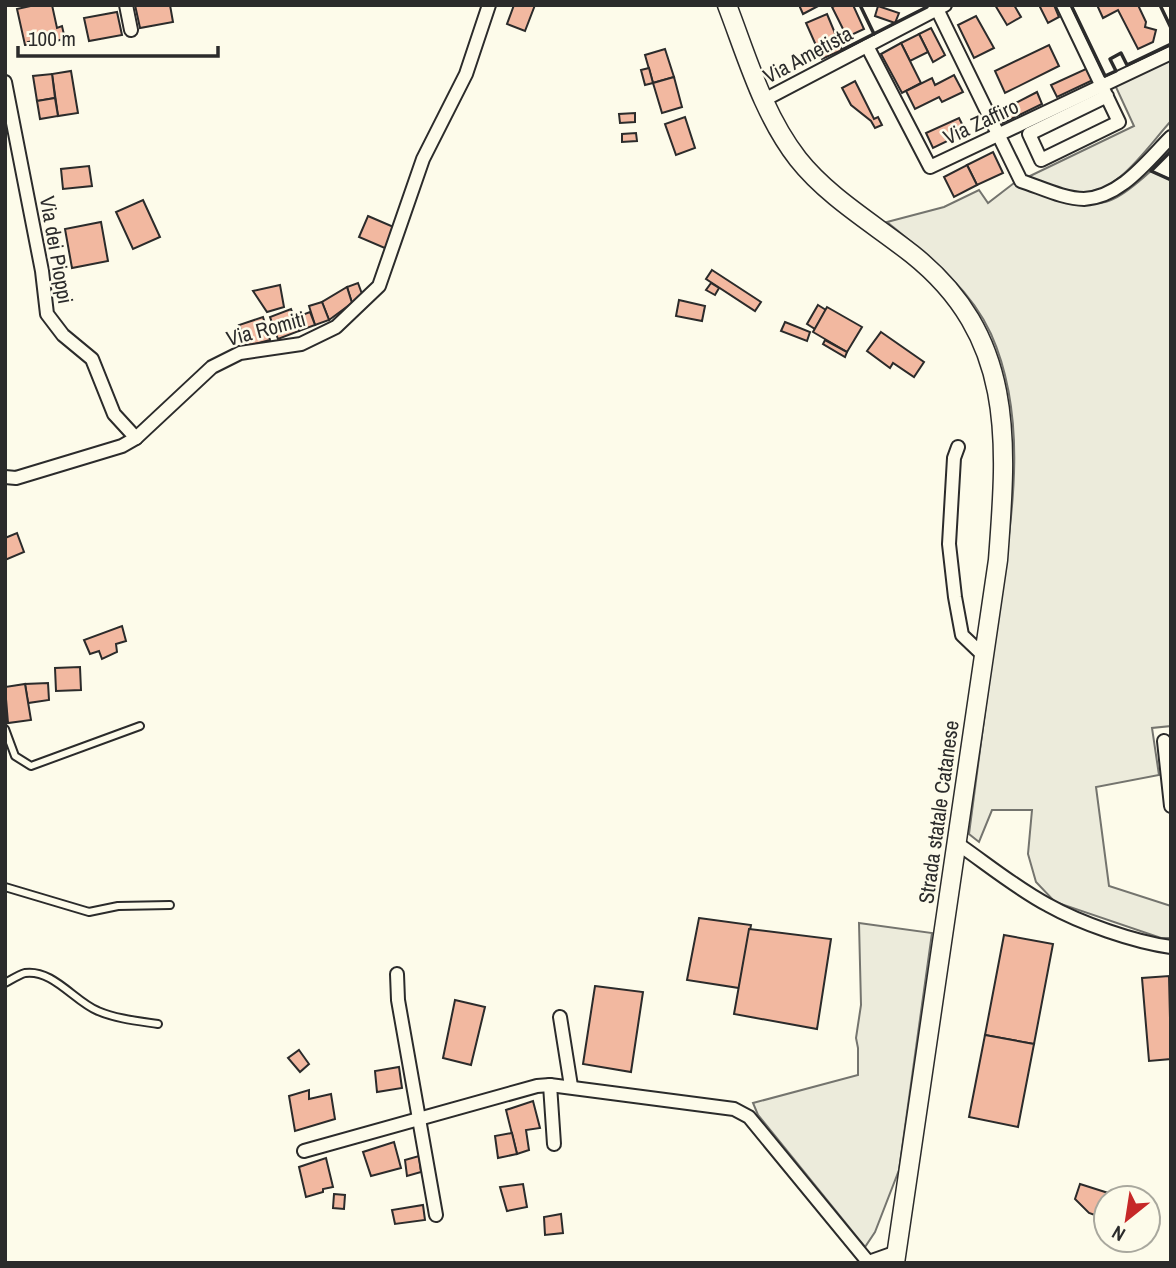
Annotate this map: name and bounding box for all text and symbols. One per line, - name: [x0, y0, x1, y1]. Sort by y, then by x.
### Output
- scale bar: [18, 14, 217, 58]
- street label: Via Ametista: [758, 19, 858, 90]
- text: 100 m: [28, 24, 76, 53]
- street label: Via Zaffiro: [938, 92, 1023, 152]
- street label: Via dei Pioppi: [33, 194, 80, 306]
- street label: Via Romiti: [223, 304, 309, 353]
- street label: Strada statale Catanese: [911, 718, 966, 905]
- north arrow: [1092, 1184, 1162, 1254]
- text: N: [1107, 1220, 1130, 1248]

